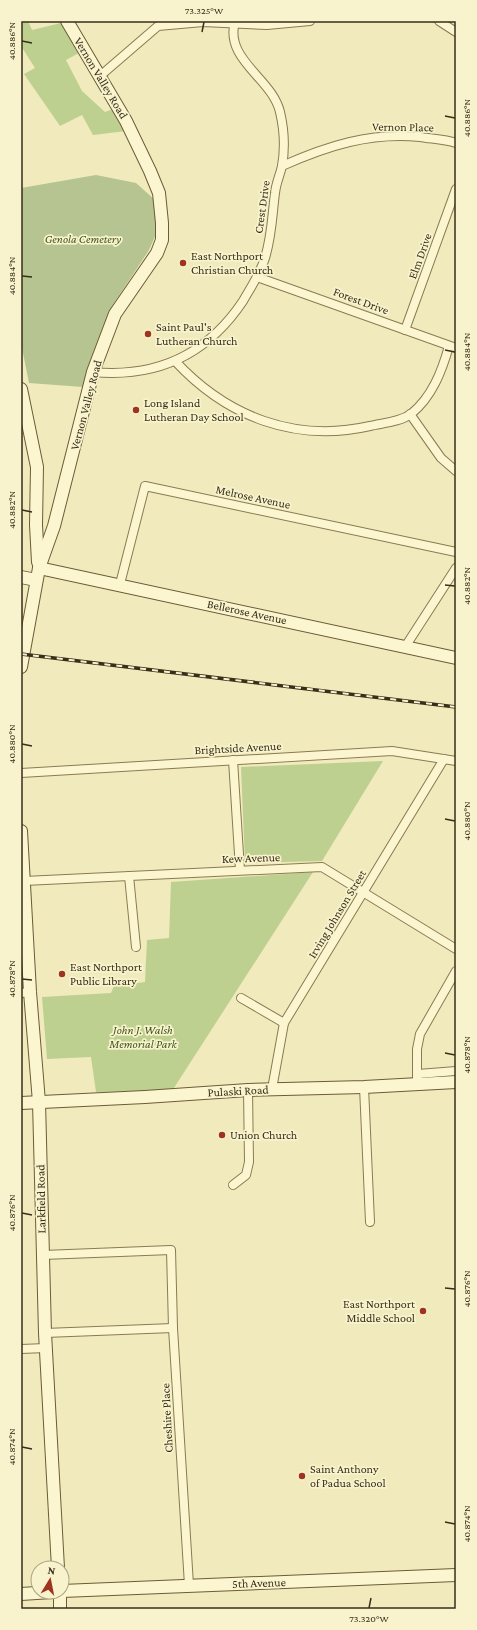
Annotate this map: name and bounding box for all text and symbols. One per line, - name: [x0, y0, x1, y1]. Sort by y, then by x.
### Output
- text: 73.325°W: [185, 5, 224, 16]
- text: 40.886°N: [6, 21, 17, 60]
- street label: Vernon Valley Road: [71, 35, 131, 122]
- text: 40.886°N: [461, 98, 472, 137]
- street label: Vernon Place: [372, 119, 434, 135]
- street label: Crest Drive: [251, 180, 273, 234]
- street label: Elm Drive: [405, 231, 435, 281]
- park label: Genola Cemetery: [45, 232, 121, 246]
- place label: East Northport Christian Church: [191, 249, 274, 277]
- text: 40.884°N: [6, 256, 17, 295]
- marker: East Northport Christian Church: [178, 258, 188, 268]
- street label: Forest Drive: [331, 285, 391, 317]
- place label: Saint Paul's Lutheran Church: [156, 320, 238, 348]
- marker: Saint Paul's Lutheran Church: [143, 329, 153, 339]
- text: 40.884°N: [461, 332, 472, 371]
- street label: Vernon Valley Road: [67, 358, 105, 451]
- place label: Long Island Lutheran Day School: [144, 396, 244, 424]
- marker: Long Island Lutheran Day School: [131, 405, 141, 415]
- street label: Melrose Avenue: [214, 482, 292, 512]
- text: 40.882°N: [6, 491, 17, 529]
- text: 40.882°N: [461, 567, 472, 605]
- street label: Bellerose Avenue: [206, 597, 288, 627]
- text: 40.880°N: [6, 724, 17, 764]
- street label: Brightside Avenue: [194, 739, 282, 757]
- text: 40.880°N: [461, 801, 472, 841]
- street label: Kew Avenue: [222, 850, 280, 866]
- street label: Irving Johnson Street: [305, 866, 370, 961]
- text: 40.878°N: [6, 960, 17, 998]
- place label: East Northport Public Library: [70, 960, 143, 988]
- marker: East Northport Public Library: [57, 969, 67, 979]
- park label: John J. Walsh Memorial Park: [108, 1023, 177, 1051]
- text: 40.878°N: [461, 1036, 472, 1074]
- street label: Pulaski Road: [207, 1082, 270, 1100]
- place label: Union Church: [230, 1128, 298, 1142]
- marker: Union Church: [217, 1130, 227, 1140]
- street label: Larkfield Road: [33, 1164, 49, 1234]
- text: 40.876°N: [6, 1194, 17, 1232]
- text: 40.876°N: [461, 1270, 472, 1308]
- place label: East Northport Middle School: [343, 1297, 416, 1325]
- marker: East Northport Middle School: [418, 1306, 428, 1316]
- street label: Cheshire Place: [158, 1383, 176, 1453]
- text: 40.874°N: [6, 1428, 17, 1466]
- place label: Saint Anthony of Padua School: [310, 1462, 386, 1490]
- marker: Saint Anthony of Padua School: [297, 1471, 307, 1481]
- text: 40.874°N: [461, 1505, 472, 1543]
- north arrow: [30, 1560, 70, 1600]
- text: N: [47, 1564, 57, 1577]
- street label: 5th Avenue: [232, 1575, 286, 1591]
- text: 73.320°W: [349, 1613, 389, 1624]

